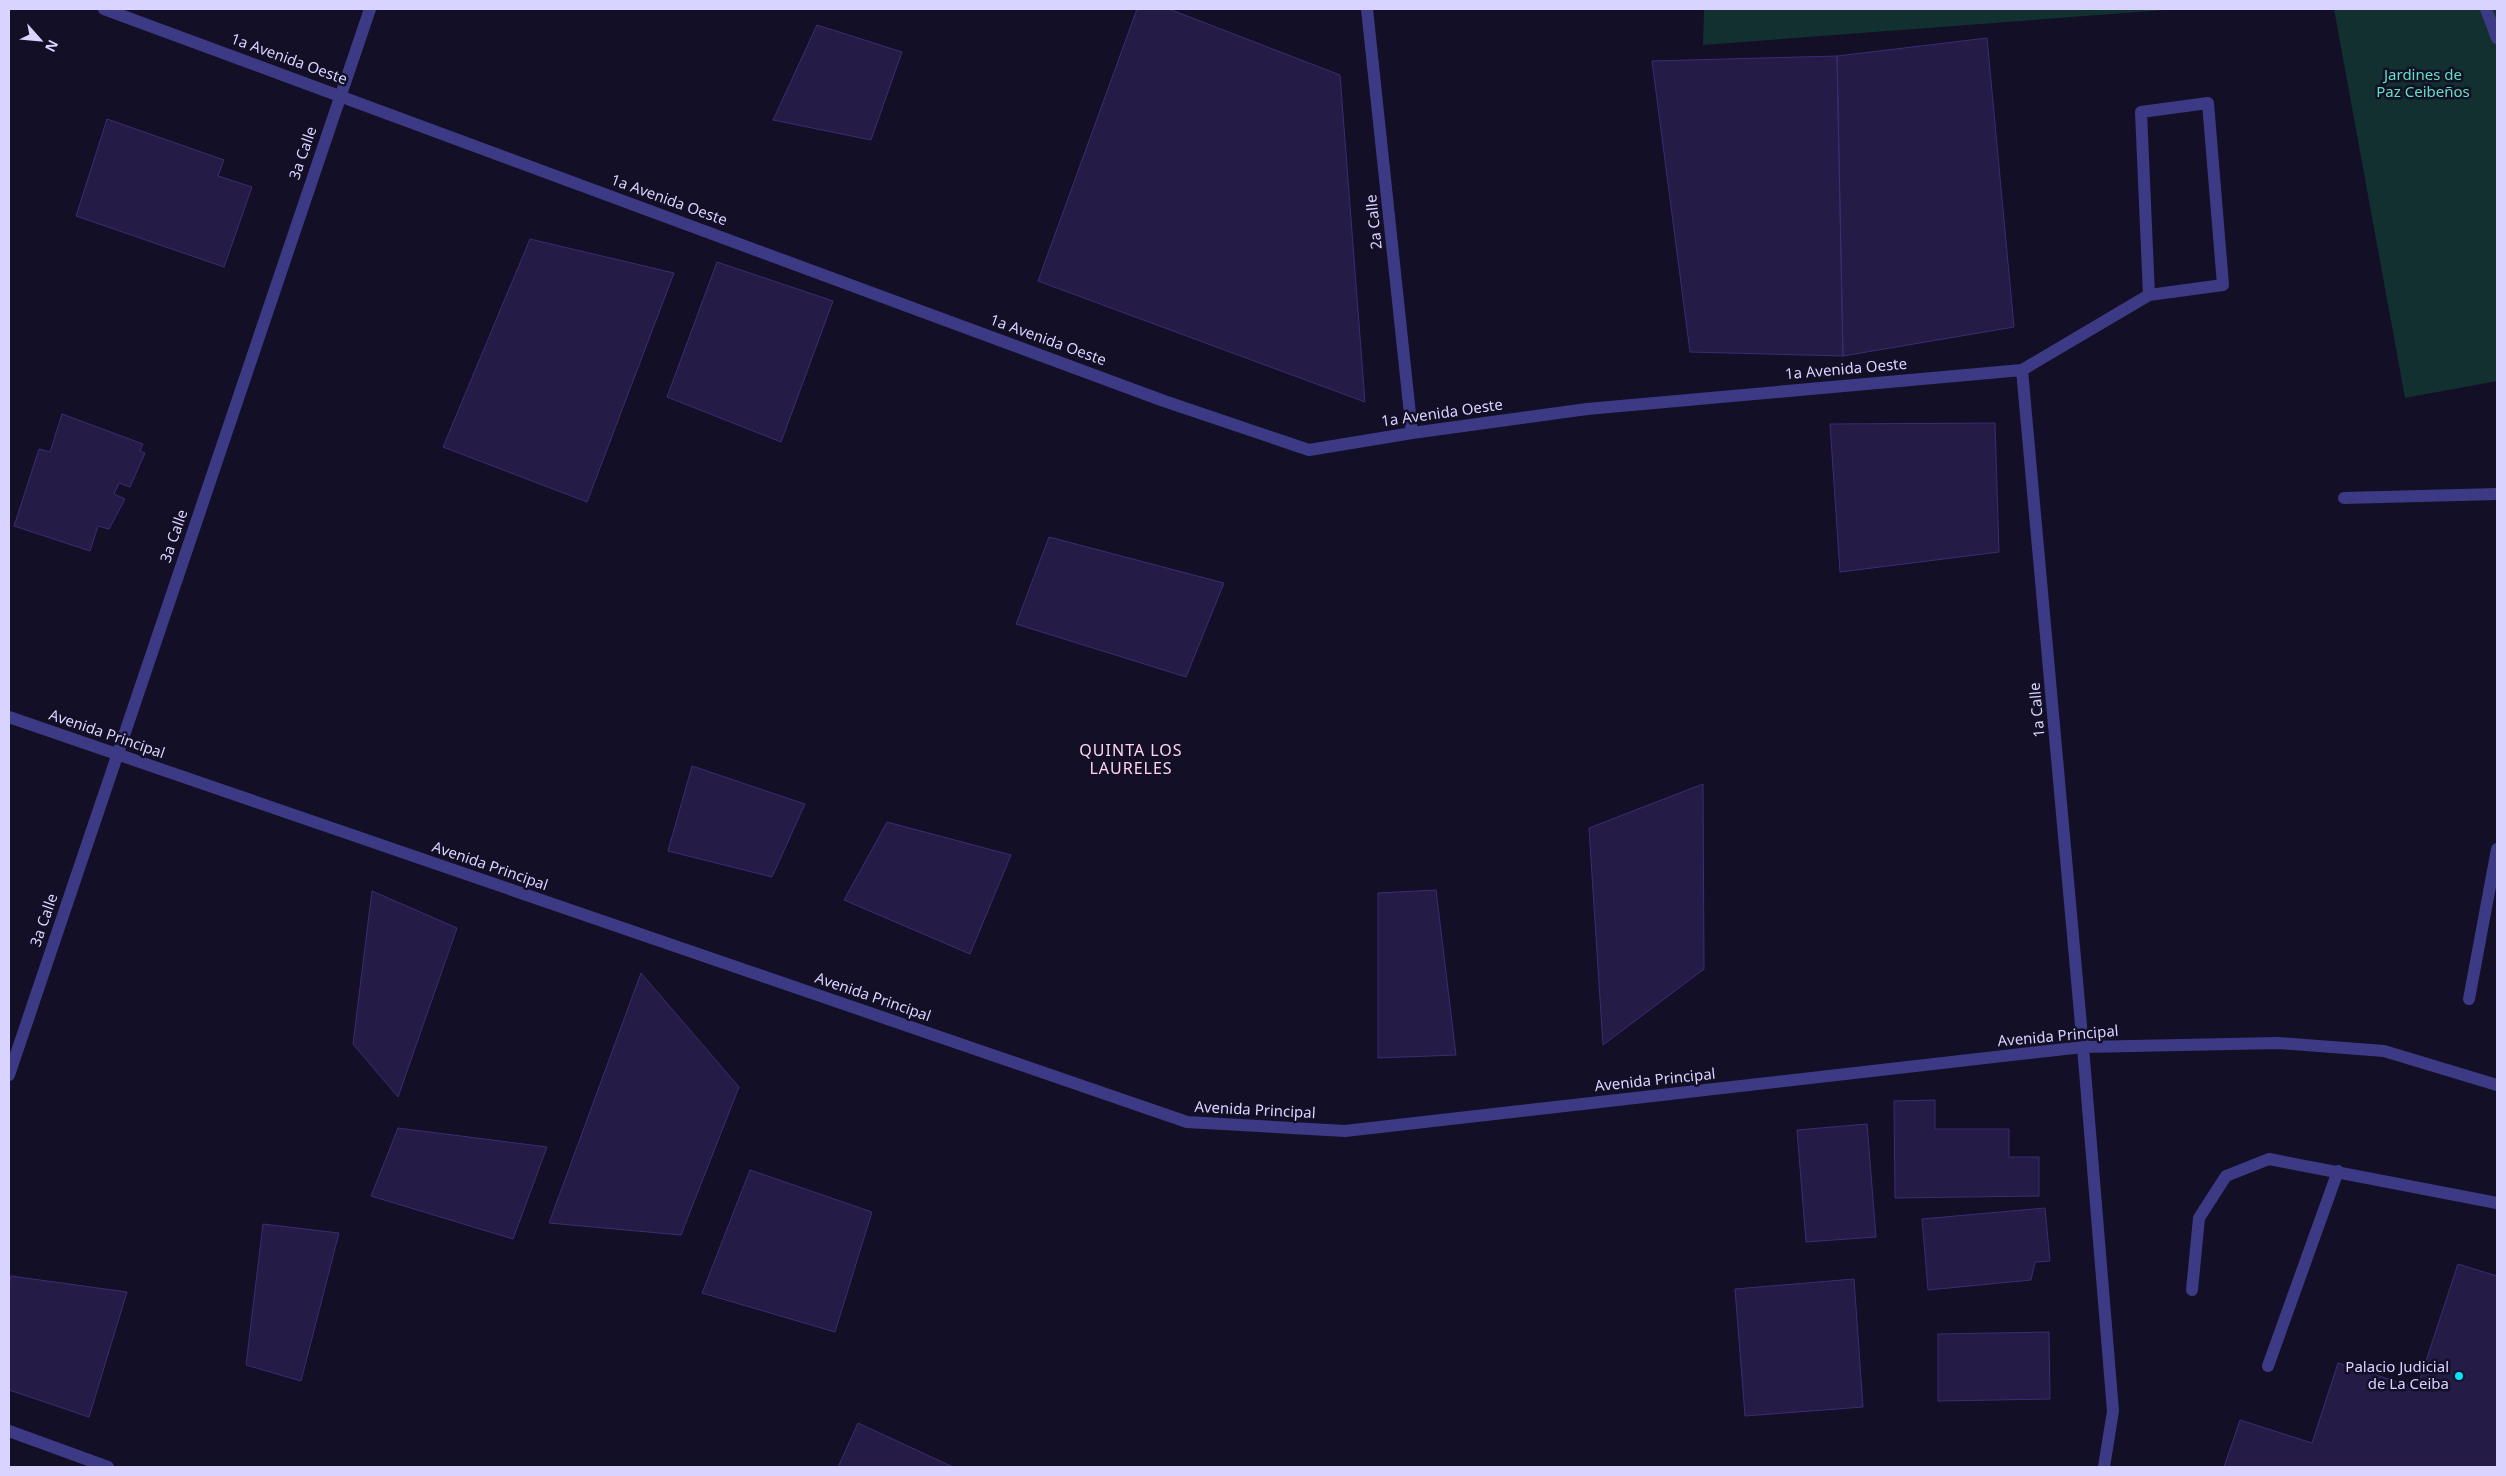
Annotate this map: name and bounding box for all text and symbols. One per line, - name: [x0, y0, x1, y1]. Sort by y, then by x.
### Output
- north arrow: [15, 15, 65, 65]
- street label: 1a Avenida Oeste: [228, 28, 350, 88]
- text: N: [41, 37, 63, 56]
- park label: Jardines de Paz Ceibeños: [2376, 64, 2470, 101]
- street label: 3a Calle: [284, 123, 320, 182]
- street label: 1a Avenida Oeste: [608, 169, 730, 229]
- street label: 2a Calle: [1360, 194, 1386, 250]
- street label: 1a Avenida Oeste: [987, 309, 1109, 369]
- street label: 1a Avenida Oeste: [1784, 353, 1908, 383]
- street label: 1a Avenida Oeste: [1380, 394, 1504, 430]
- street label: 3a Calle: [155, 506, 191, 565]
- street label: 1a Calle: [2024, 682, 2048, 738]
- street label: Avenida Principal: [47, 704, 168, 762]
- district label: QUINTA LOS LAURELES: [1079, 739, 1183, 779]
- street label: Avenida Principal: [430, 836, 551, 894]
- street label: 3a Calle: [25, 890, 61, 949]
- street label: Avenida Principal: [813, 967, 934, 1025]
- street label: Avenida Principal: [1997, 1020, 2119, 1050]
- street label: Avenida Principal: [1594, 1063, 1716, 1095]
- street label: Avenida Principal: [1194, 1096, 1316, 1122]
- place label: Palacio Judicial de La Ceiba: [2345, 1356, 2449, 1393]
- marker: Palacio Judicial de La Ceiba: [2453, 1370, 2465, 1382]

